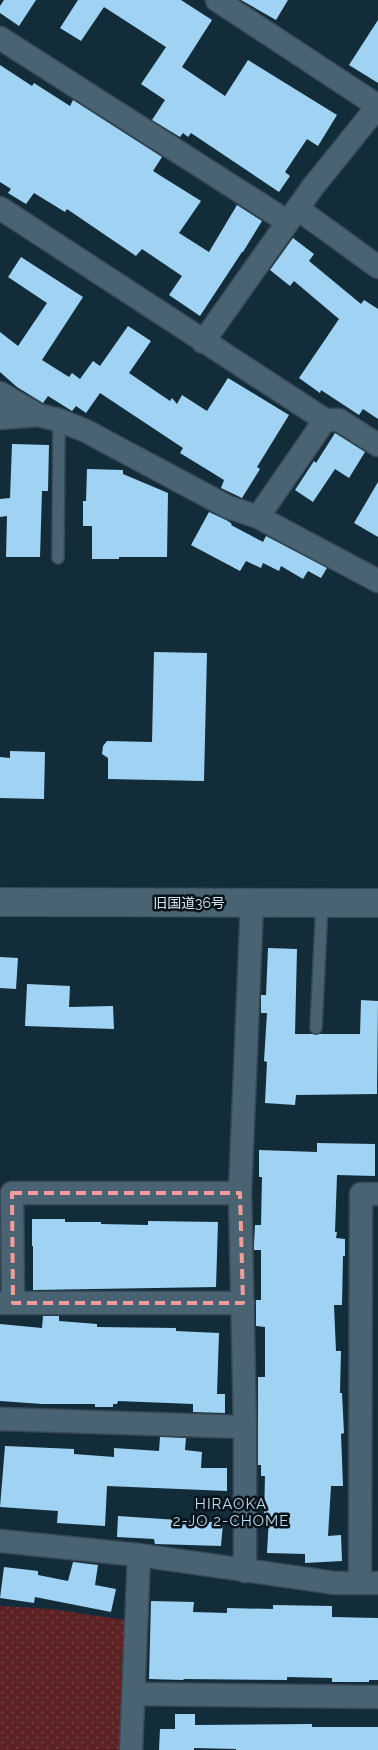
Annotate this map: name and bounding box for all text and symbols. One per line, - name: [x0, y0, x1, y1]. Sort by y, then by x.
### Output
- street label: 旧国道36号: [153, 895, 225, 911]
- district label: HIRAOKA 2-JO 2-CHOME: [173, 1495, 289, 1530]

